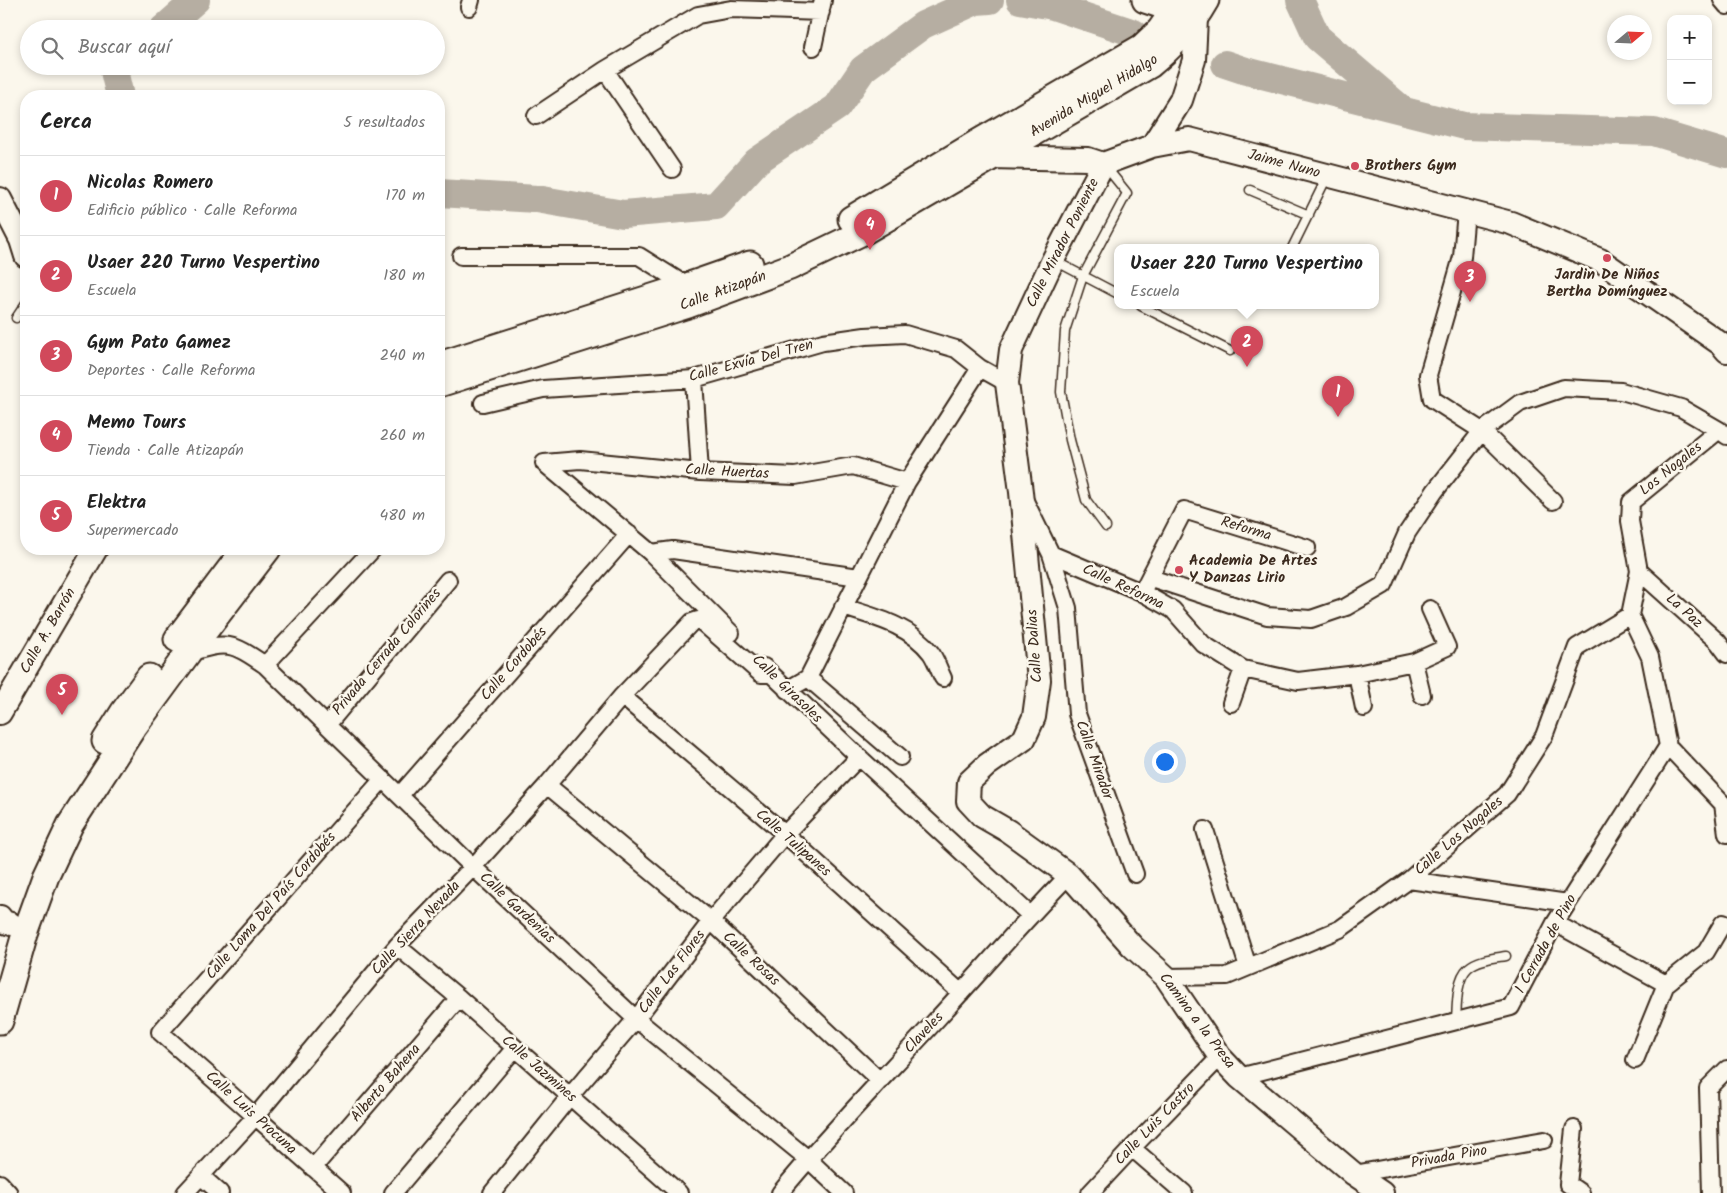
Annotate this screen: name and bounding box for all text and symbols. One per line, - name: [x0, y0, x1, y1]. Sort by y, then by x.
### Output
- north arrow: [1607, 15, 1652, 60]
- map controls: [1667, 15, 1712, 105]
- button: +: [1667, 15, 1712, 60]
- search box: [20, 20, 445, 75]
- text: Buscar aquí: [78, 33, 170, 63]
- icon: search: [38, 34, 66, 62]
- street label: Avenida Miguel Hidalgo: [1025, 48, 1163, 144]
- button: −: [1667, 60, 1712, 105]
- text: Cerca: [40, 106, 92, 139]
- text: 5 resultados: [343, 110, 425, 135]
- street label: Jaime Nuno: [1245, 143, 1323, 185]
- place label: Brothers Gym: [1365, 154, 1456, 178]
- marker: Brothers Gym: [1349, 160, 1361, 172]
- text: Nicolas Romero: [87, 168, 213, 198]
- street label: Calle Mirador Poniente: [1020, 174, 1106, 312]
- text: 1: [54, 183, 58, 208]
- text: 170 m: [385, 183, 425, 208]
- text: Edificio público · Calle Reforma: [87, 198, 298, 223]
- pin: 4: [854, 209, 886, 250]
- popup: [1114, 244, 1379, 309]
- text: Usaer 220 Turno Vespertino: [87, 248, 320, 278]
- text: Usaer 220 Turno Vespertino: [1130, 249, 1363, 279]
- marker: Jardin De Niños Bertha Domínguez: [1601, 252, 1613, 264]
- pin: 3: [1454, 261, 1486, 302]
- text: 2: [51, 263, 61, 288]
- text: 180 m: [383, 263, 425, 288]
- place label: Jardin De Niños Bertha Domínguez: [1546, 263, 1668, 304]
- street label: Calle Atizapán: [676, 264, 770, 318]
- text: Escuela: [87, 278, 137, 303]
- text: Escuela: [1130, 279, 1180, 304]
- pin: 2: [1231, 326, 1263, 367]
- text: Gym Pato Gamez: [87, 328, 231, 358]
- street label: Calle Exvía Del Tren: [686, 333, 816, 389]
- text: 3: [52, 343, 60, 368]
- text: 240 m: [380, 343, 425, 368]
- text: Deportes · Calle Reforma: [87, 358, 255, 383]
- pin: 1: [1322, 376, 1354, 417]
- text: Memo Tours: [87, 408, 186, 438]
- text: 4: [52, 423, 60, 448]
- text: 260 m: [380, 423, 425, 448]
- street label: Los Nogales: [1634, 436, 1708, 502]
- text: Tienda · Calle Atizapán: [87, 438, 244, 463]
- street label: Calle Huertas: [684, 458, 770, 486]
- text: Elektra: [87, 488, 146, 518]
- text: 5: [52, 503, 60, 528]
- text: 480 m: [379, 503, 425, 528]
- street label: Reforma: [1218, 510, 1274, 548]
- text: Supermercado: [87, 518, 178, 543]
- place label: Academia De Artes Y Danzas Lirio: [1189, 549, 1318, 590]
- street label: Calle Reforma: [1078, 558, 1168, 616]
- marker: Academia De Artes Y Danzas Lirio: [1173, 564, 1185, 576]
- street label: Calle A. Barrón: [14, 583, 82, 679]
- street label: Privada Cerrada Colorines: [326, 583, 448, 721]
- street label: La Paz: [1660, 588, 1708, 635]
- street label: Calle Dalias: [1020, 608, 1050, 684]
- street label: Calle Cordobés: [475, 621, 554, 707]
- street label: Calle Girasoles: [746, 649, 828, 730]
- pin: 5: [46, 674, 78, 715]
- street label: Calle Mirador: [1069, 717, 1120, 804]
- your location: [1152, 749, 1178, 775]
- street label: Calle Los Nogales: [1409, 790, 1509, 882]
- street label: Calle Tulipanes: [750, 803, 837, 883]
- street label: Calle Loma Del País Cordobés: [200, 826, 343, 985]
- street label: Calle Gardenias: [474, 866, 561, 950]
- street label: Calle Sierra Nevada: [366, 875, 466, 981]
- street label: 1 Cerrada de Pino: [1509, 890, 1583, 998]
- street label: Calle Las Flores: [632, 924, 712, 1019]
- street label: Calle Rosas: [717, 926, 786, 993]
- street label: Camino a la Presa: [1153, 968, 1241, 1074]
- street label: Claveles: [898, 1006, 950, 1059]
- street label: Calle Jazmines: [496, 1029, 583, 1109]
- street label: Alberto Bahena: [345, 1038, 427, 1128]
- street label: Calle Luis Procuna: [200, 1065, 302, 1161]
- street label: Calle Luis Castro: [1109, 1077, 1201, 1171]
- street label: Privada Pino: [1409, 1138, 1489, 1176]

